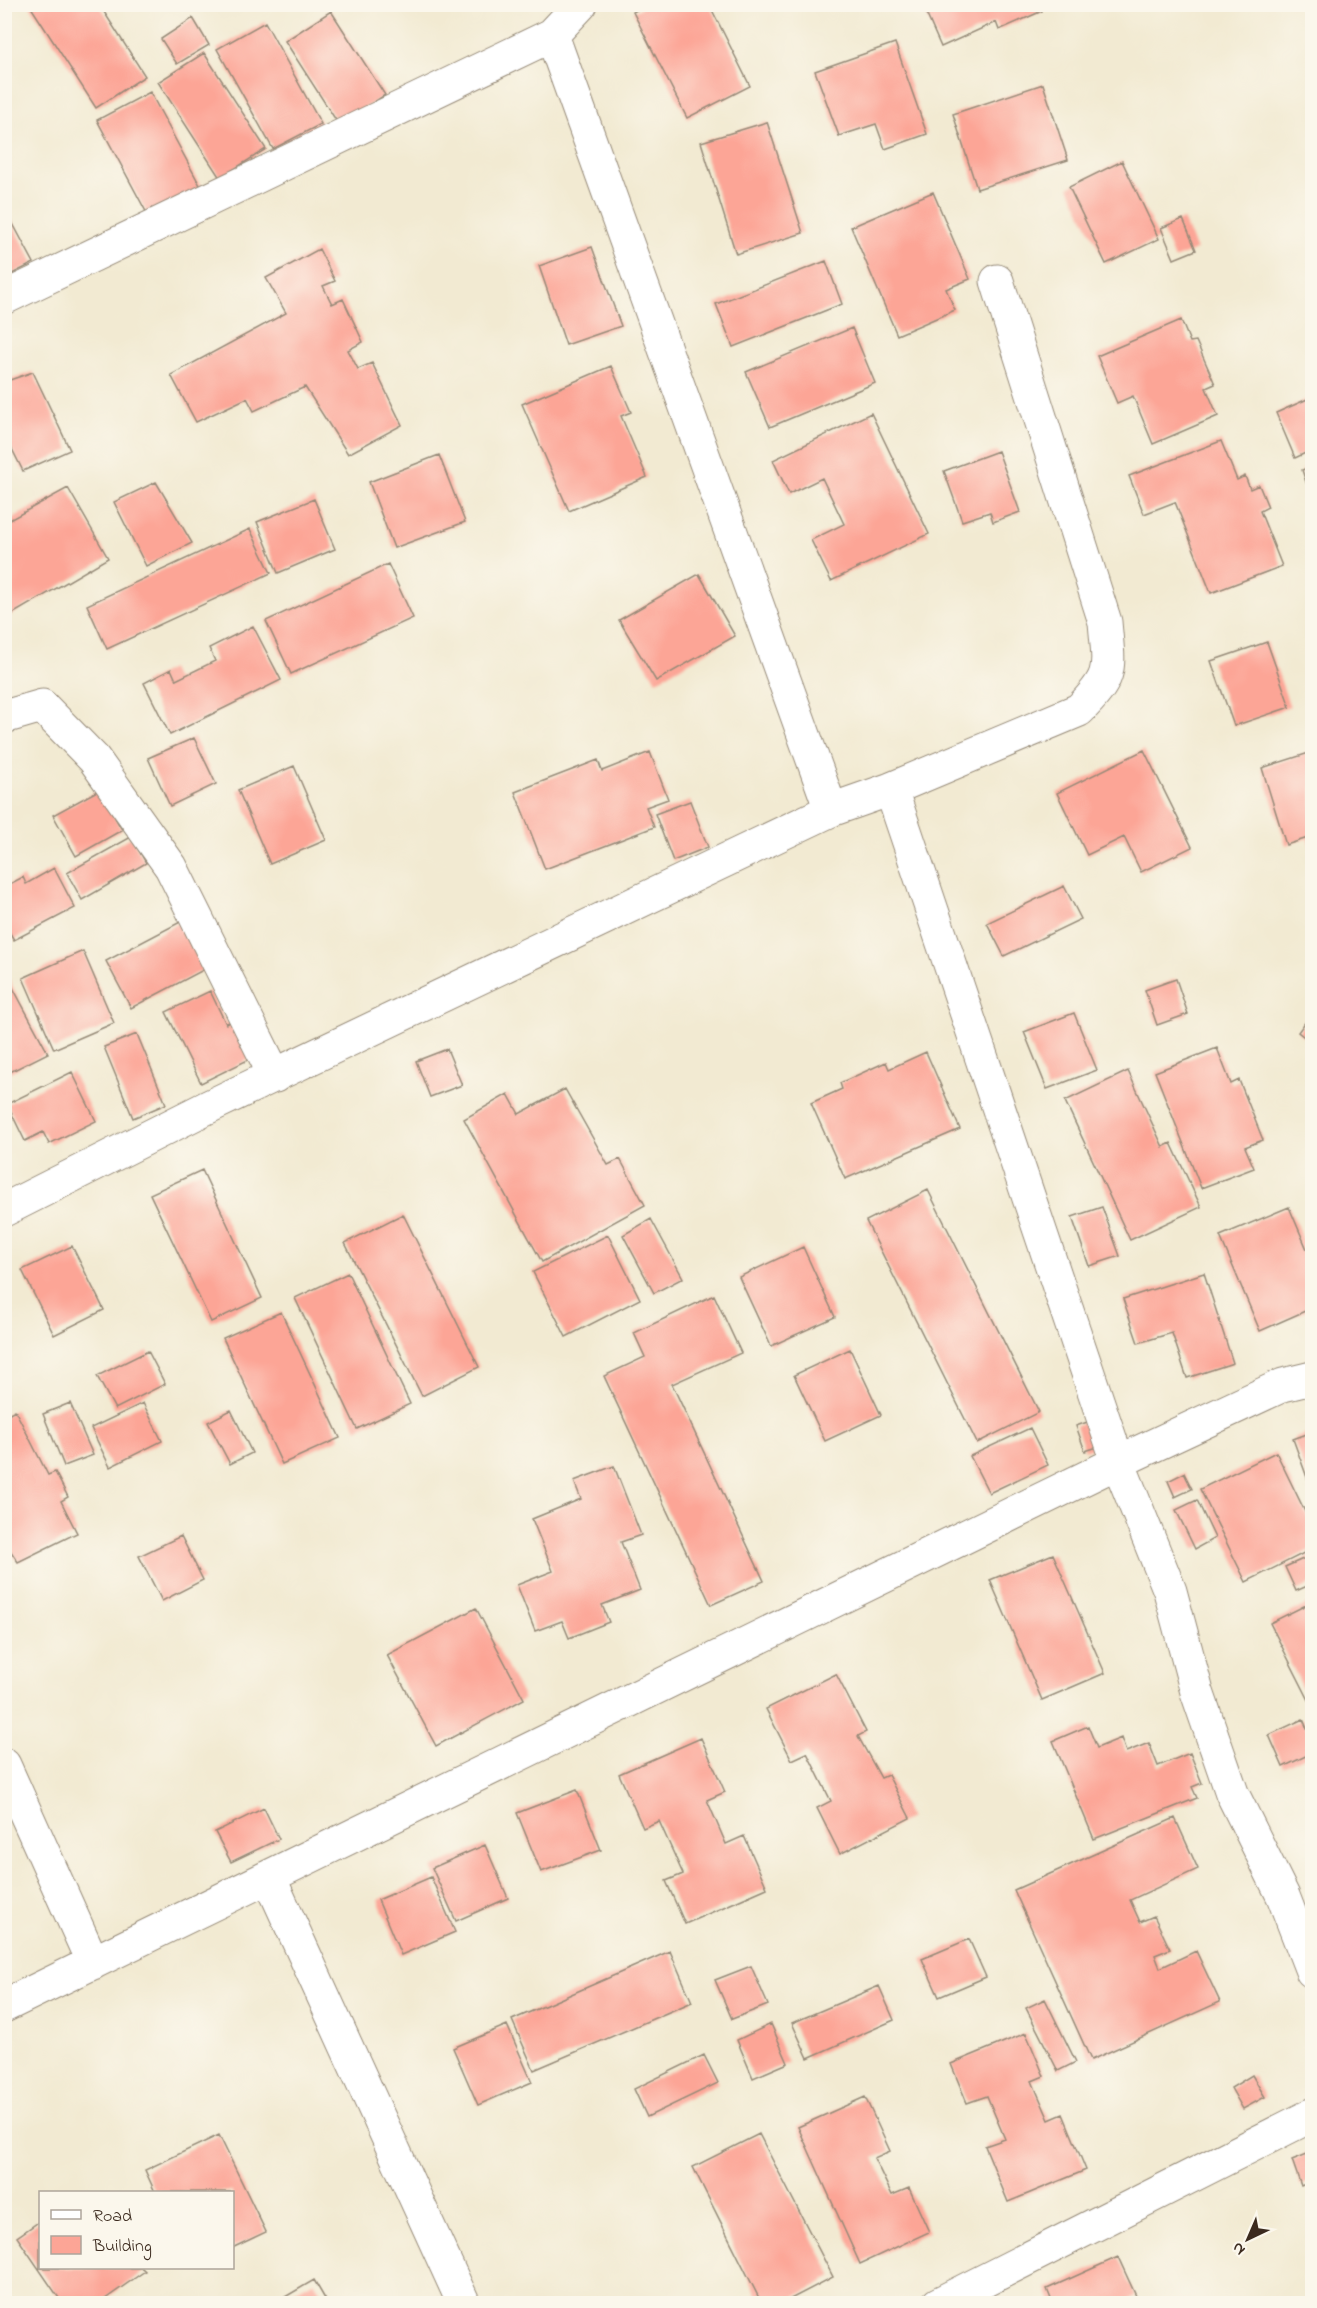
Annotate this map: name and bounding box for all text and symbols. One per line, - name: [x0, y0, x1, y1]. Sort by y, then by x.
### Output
- legend: [39, 2191, 234, 2269]
- text: Road: [93, 2204, 132, 2230]
- north arrow: [1218, 2209, 1278, 2269]
- text: Building: [92, 2234, 152, 2261]
- text: N: [1227, 2236, 1251, 2261]

